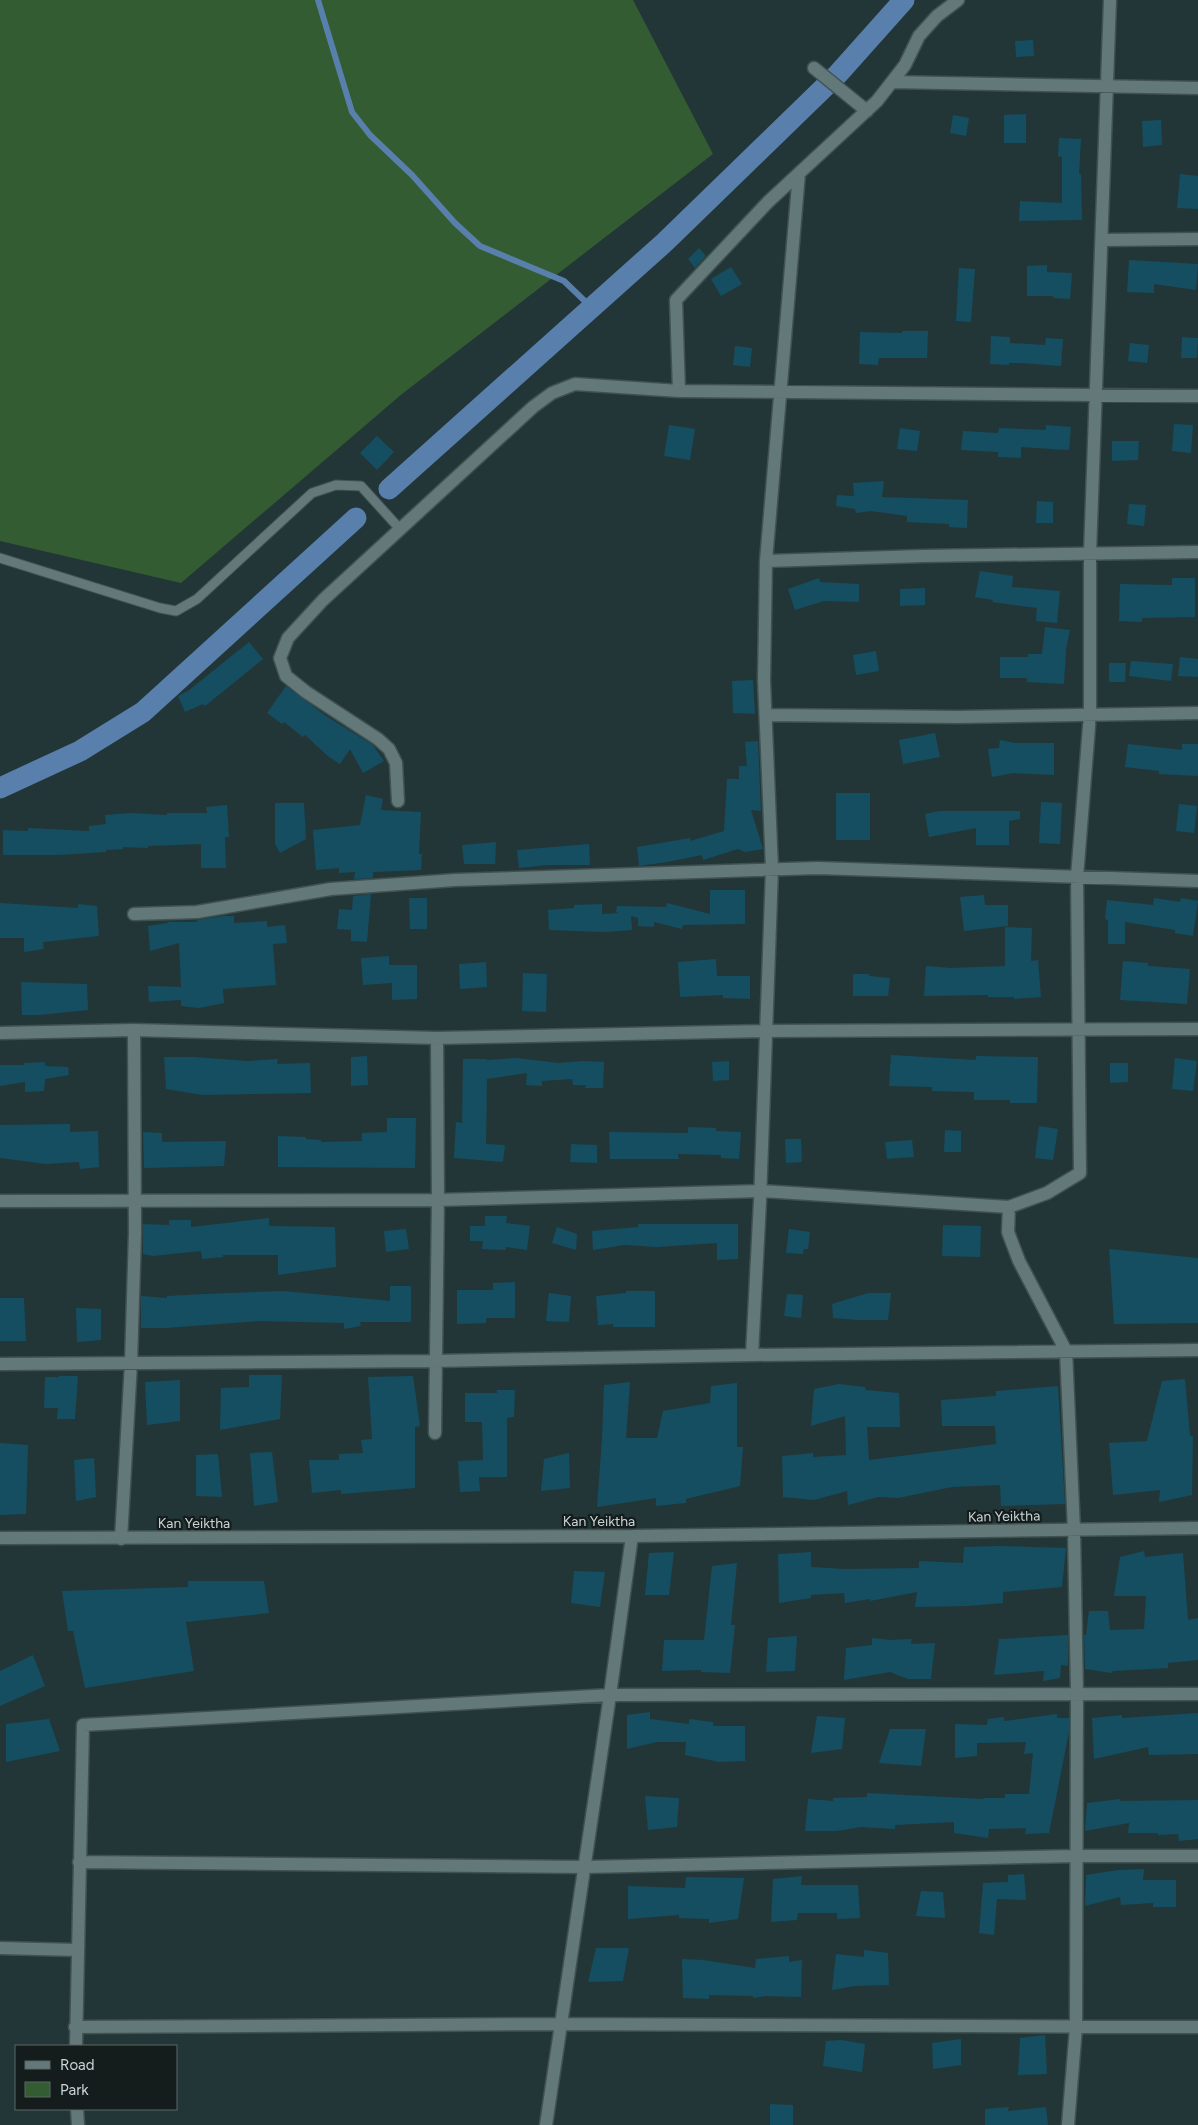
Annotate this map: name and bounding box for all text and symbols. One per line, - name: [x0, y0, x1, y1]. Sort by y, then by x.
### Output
- street label: Kan Yeiktha: [968, 1507, 1040, 1526]
- street label: Kan Yeiktha: [563, 1513, 635, 1530]
- street label: Kan Yeiktha: [158, 1515, 230, 1532]
- legend: [15, 2045, 178, 2110]
- text: Road: [60, 2056, 95, 2074]
- text: Park: [60, 2081, 89, 2099]

